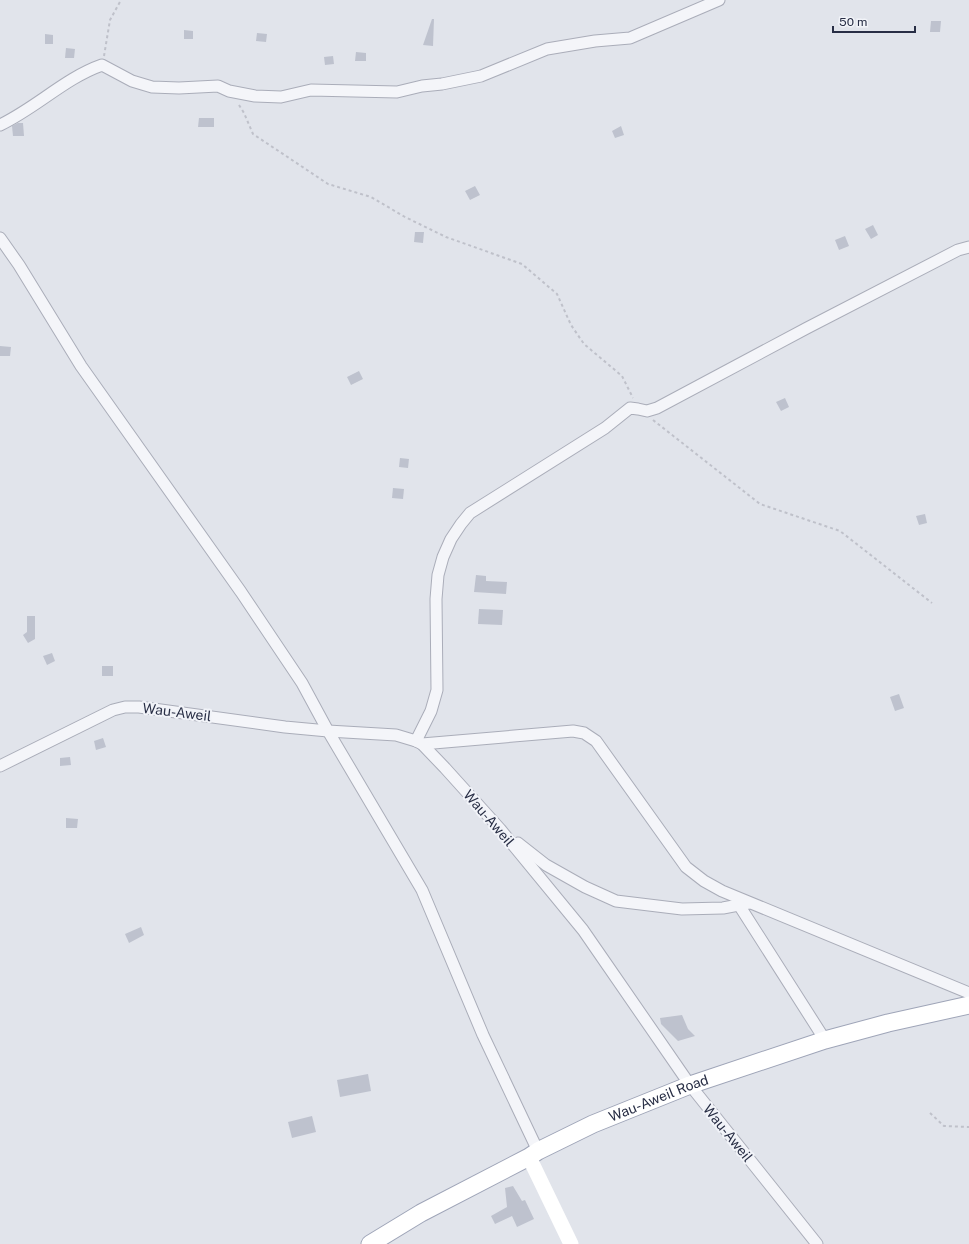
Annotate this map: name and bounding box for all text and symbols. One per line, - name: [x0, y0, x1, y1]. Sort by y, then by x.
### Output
- scale bar: [833, 8, 915, 34]
- text: 50 m: [839, 15, 867, 29]
- street label: Wau-Aweil: [142, 700, 212, 724]
- street label: Wau-Aweil: [460, 787, 518, 849]
- street label: Wau-Aweil Road: [606, 1071, 710, 1125]
- street label: Wau-Aweil: [700, 1101, 756, 1165]

